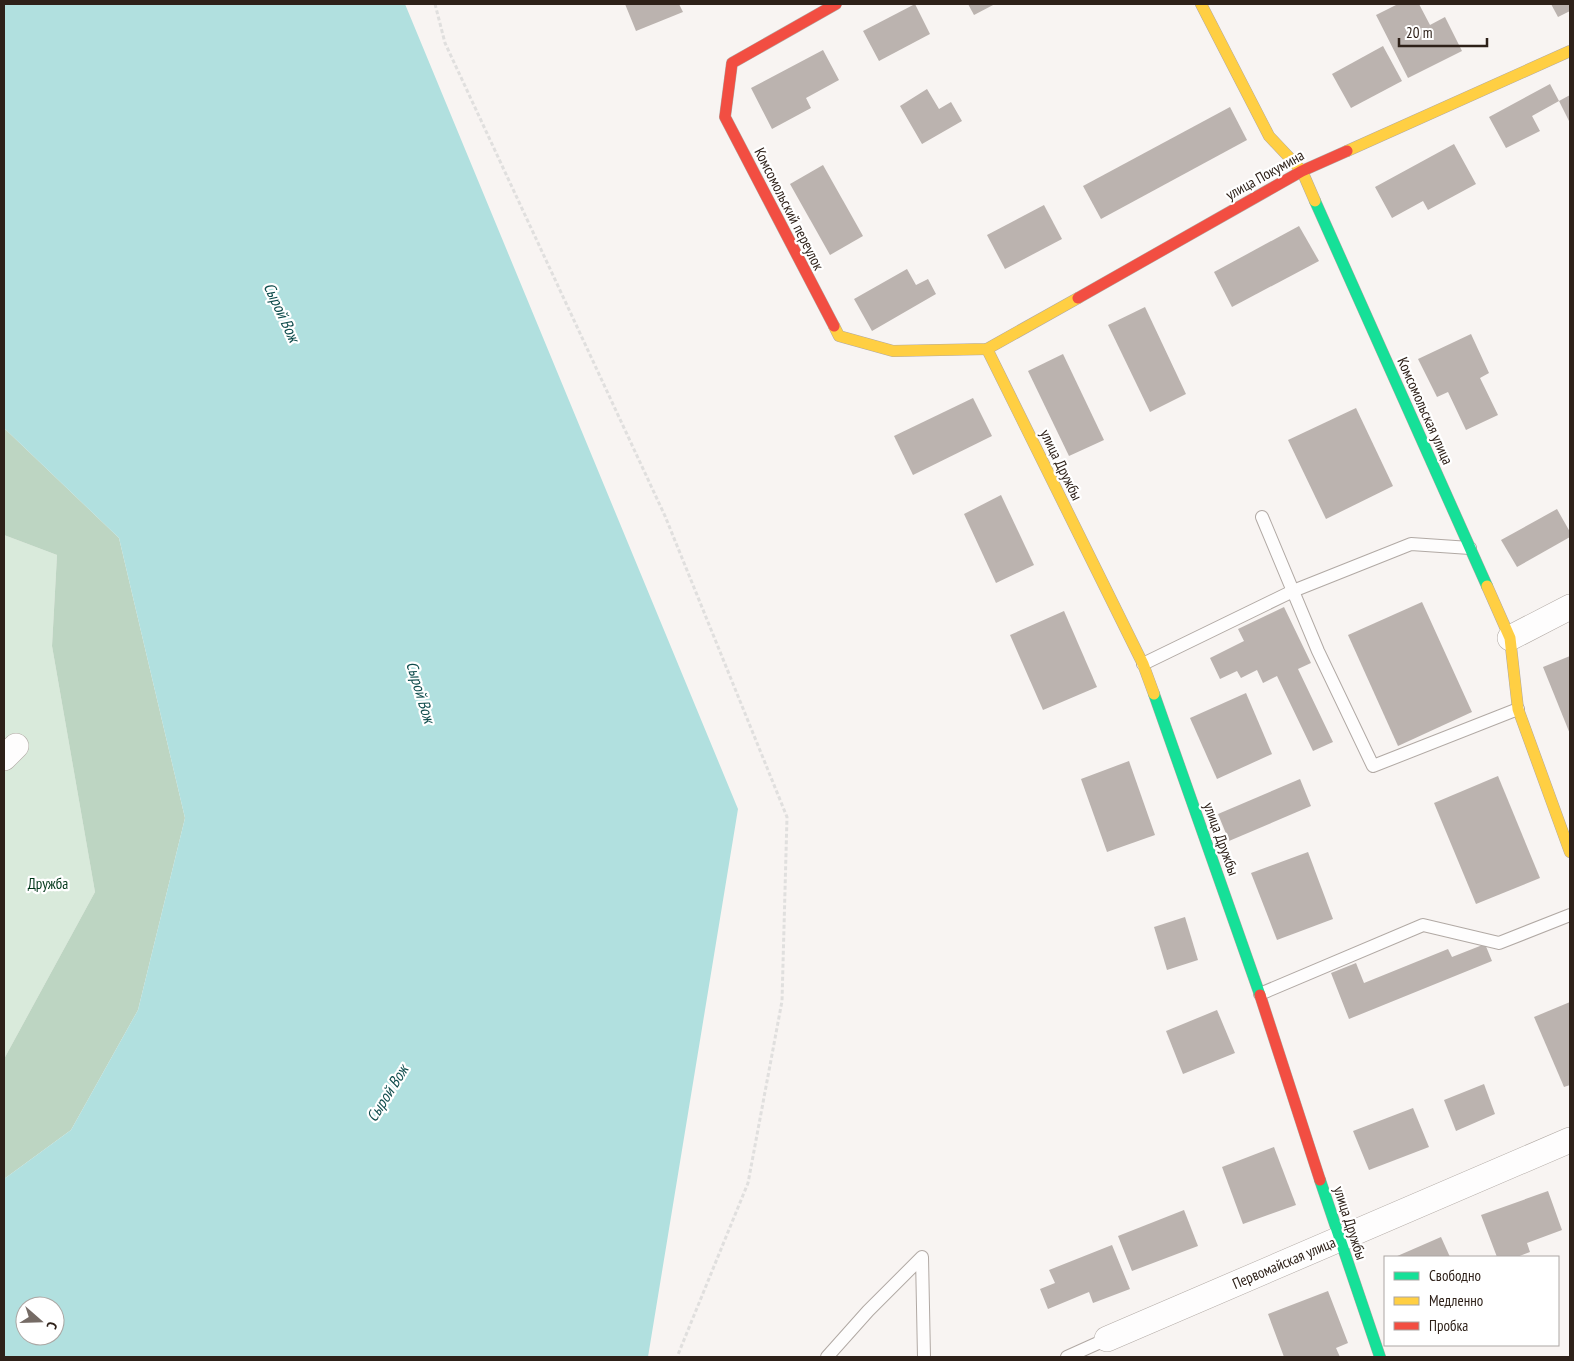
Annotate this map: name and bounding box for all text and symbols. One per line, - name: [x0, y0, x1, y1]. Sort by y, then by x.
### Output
- scale bar: [1399, 15, 1486, 47]
- text: 20 m: [1406, 23, 1432, 42]
- street label: Комсомольский переулок: [750, 144, 829, 273]
- street label: улица Покумина: [1222, 145, 1307, 204]
- water label: Сырой Вож: [260, 279, 305, 347]
- street label: Комсомольская улица: [1393, 354, 1458, 467]
- street label: улица Дружбы: [1036, 426, 1087, 503]
- water label: Сырой Вож: [402, 659, 441, 727]
- street label: улица Дружбы: [1199, 800, 1243, 878]
- park label: Дружба: [28, 874, 68, 893]
- water label: Сырой Вож: [362, 1059, 413, 1125]
- street label: улица Дружбы: [1330, 1184, 1371, 1262]
- street label: Первомайская улица: [1229, 1232, 1338, 1293]
- legend: [1384, 1256, 1559, 1346]
- text: Свободно: [1429, 1266, 1481, 1285]
- text: Медленно: [1429, 1291, 1483, 1310]
- north arrow: [15, 1296, 65, 1346]
- text: Пробка: [1429, 1316, 1468, 1335]
- text: С: [42, 1319, 62, 1332]

